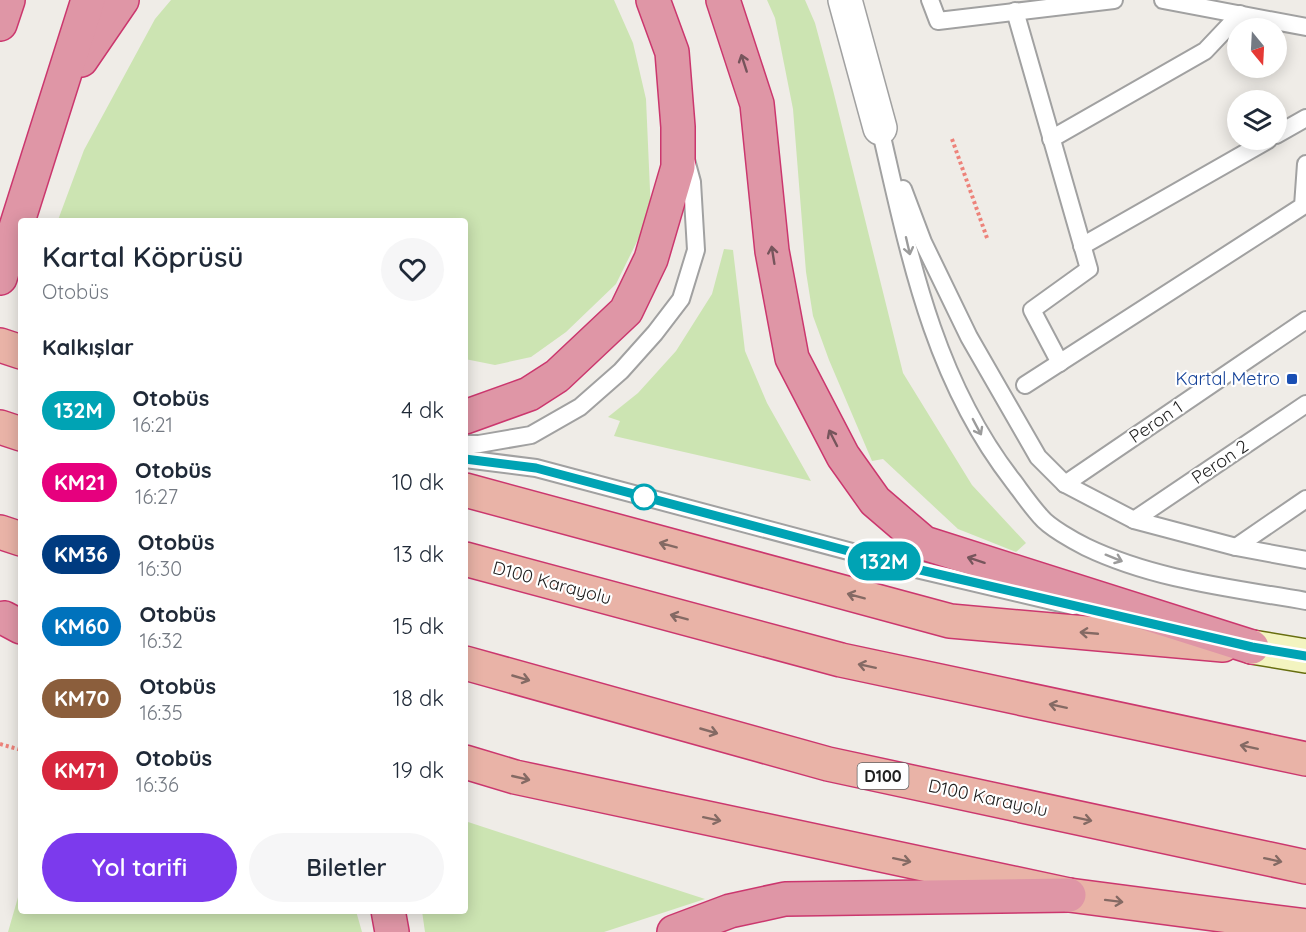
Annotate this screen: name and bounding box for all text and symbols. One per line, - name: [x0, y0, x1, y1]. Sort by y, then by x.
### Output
- north arrow: [1227, 18, 1287, 78]
- map controls: [1227, 18, 1287, 150]
- one-way arrow: [738, 54, 749, 73]
- button: layers: [1227, 90, 1287, 150]
- one-way arrow: [902, 236, 914, 255]
- button: heart: [381, 238, 444, 301]
- text: Kartal Köprüsü: [42, 239, 244, 274]
- one-way arrow: [767, 246, 778, 265]
- text: Otobüs: [42, 279, 109, 304]
- text: Kalkışlar: [42, 333, 134, 361]
- place label: Kartal Metro: [1175, 367, 1280, 390]
- marker: Kartal Metro: [1285, 372, 1299, 386]
- text: Otobüs: [133, 384, 209, 412]
- street label: Peron 1: [1124, 395, 1187, 448]
- text: 4 dk: [401, 396, 444, 424]
- text: 132M: [54, 397, 103, 423]
- text: 16:21: [133, 412, 173, 437]
- one-way arrow: [972, 418, 983, 436]
- one-way arrow: [827, 429, 839, 447]
- street label: Peron 2: [1187, 434, 1252, 489]
- text: Otobüs: [135, 456, 212, 484]
- text: 10 dk: [392, 468, 444, 496]
- text: KM21: [54, 469, 105, 495]
- text: 16:27: [135, 484, 178, 509]
- unlabelled marker: [631, 484, 657, 510]
- text: Otobüs: [138, 528, 215, 556]
- one-way arrow: [659, 539, 678, 550]
- text: 13 dk: [393, 540, 444, 568]
- text: KM36: [54, 541, 108, 567]
- line badge: 132M: [842, 542, 926, 580]
- text: 132M: [860, 548, 908, 574]
- one-way arrow: [1104, 553, 1123, 564]
- one-way arrow: [967, 554, 986, 565]
- text: 16:30: [138, 556, 182, 581]
- street label: D100 Karayolu: [490, 556, 614, 609]
- one-way arrow: [847, 590, 866, 601]
- text: Otobüs: [139, 600, 216, 628]
- one-way arrow: [669, 610, 688, 622]
- text: 15 dk: [393, 612, 444, 640]
- text: KM60: [54, 613, 109, 639]
- one-way arrow: [1080, 627, 1100, 638]
- text: 16:32: [139, 628, 183, 653]
- one-way arrow: [858, 660, 878, 671]
- text: Otobüs: [139, 672, 216, 700]
- one-way arrow: [511, 673, 530, 685]
- text: 18 dk: [393, 684, 444, 712]
- text: KM70: [54, 685, 109, 711]
- text: 16:35: [139, 700, 183, 725]
- one-way arrow: [1049, 700, 1068, 712]
- one-way arrow: [699, 725, 718, 737]
- one-way arrow: [1240, 741, 1259, 752]
- text: Otobüs: [136, 744, 212, 772]
- text: 19 dk: [392, 756, 444, 784]
- text: KM71: [54, 757, 106, 783]
- road number: D100: [858, 763, 908, 789]
- text: 16:36: [136, 772, 179, 797]
- one-way arrow: [511, 773, 530, 785]
- street label: D100 Karayolu: [926, 774, 1050, 821]
- one-way arrow: [701, 814, 721, 825]
- one-way arrow: [1073, 814, 1092, 825]
- button: Yol tarifi: [42, 833, 237, 902]
- button: Biletler: [249, 833, 444, 902]
- one-way arrow: [892, 855, 912, 866]
- one-way arrow: [1263, 855, 1283, 866]
- one-way arrow: [1104, 896, 1124, 907]

